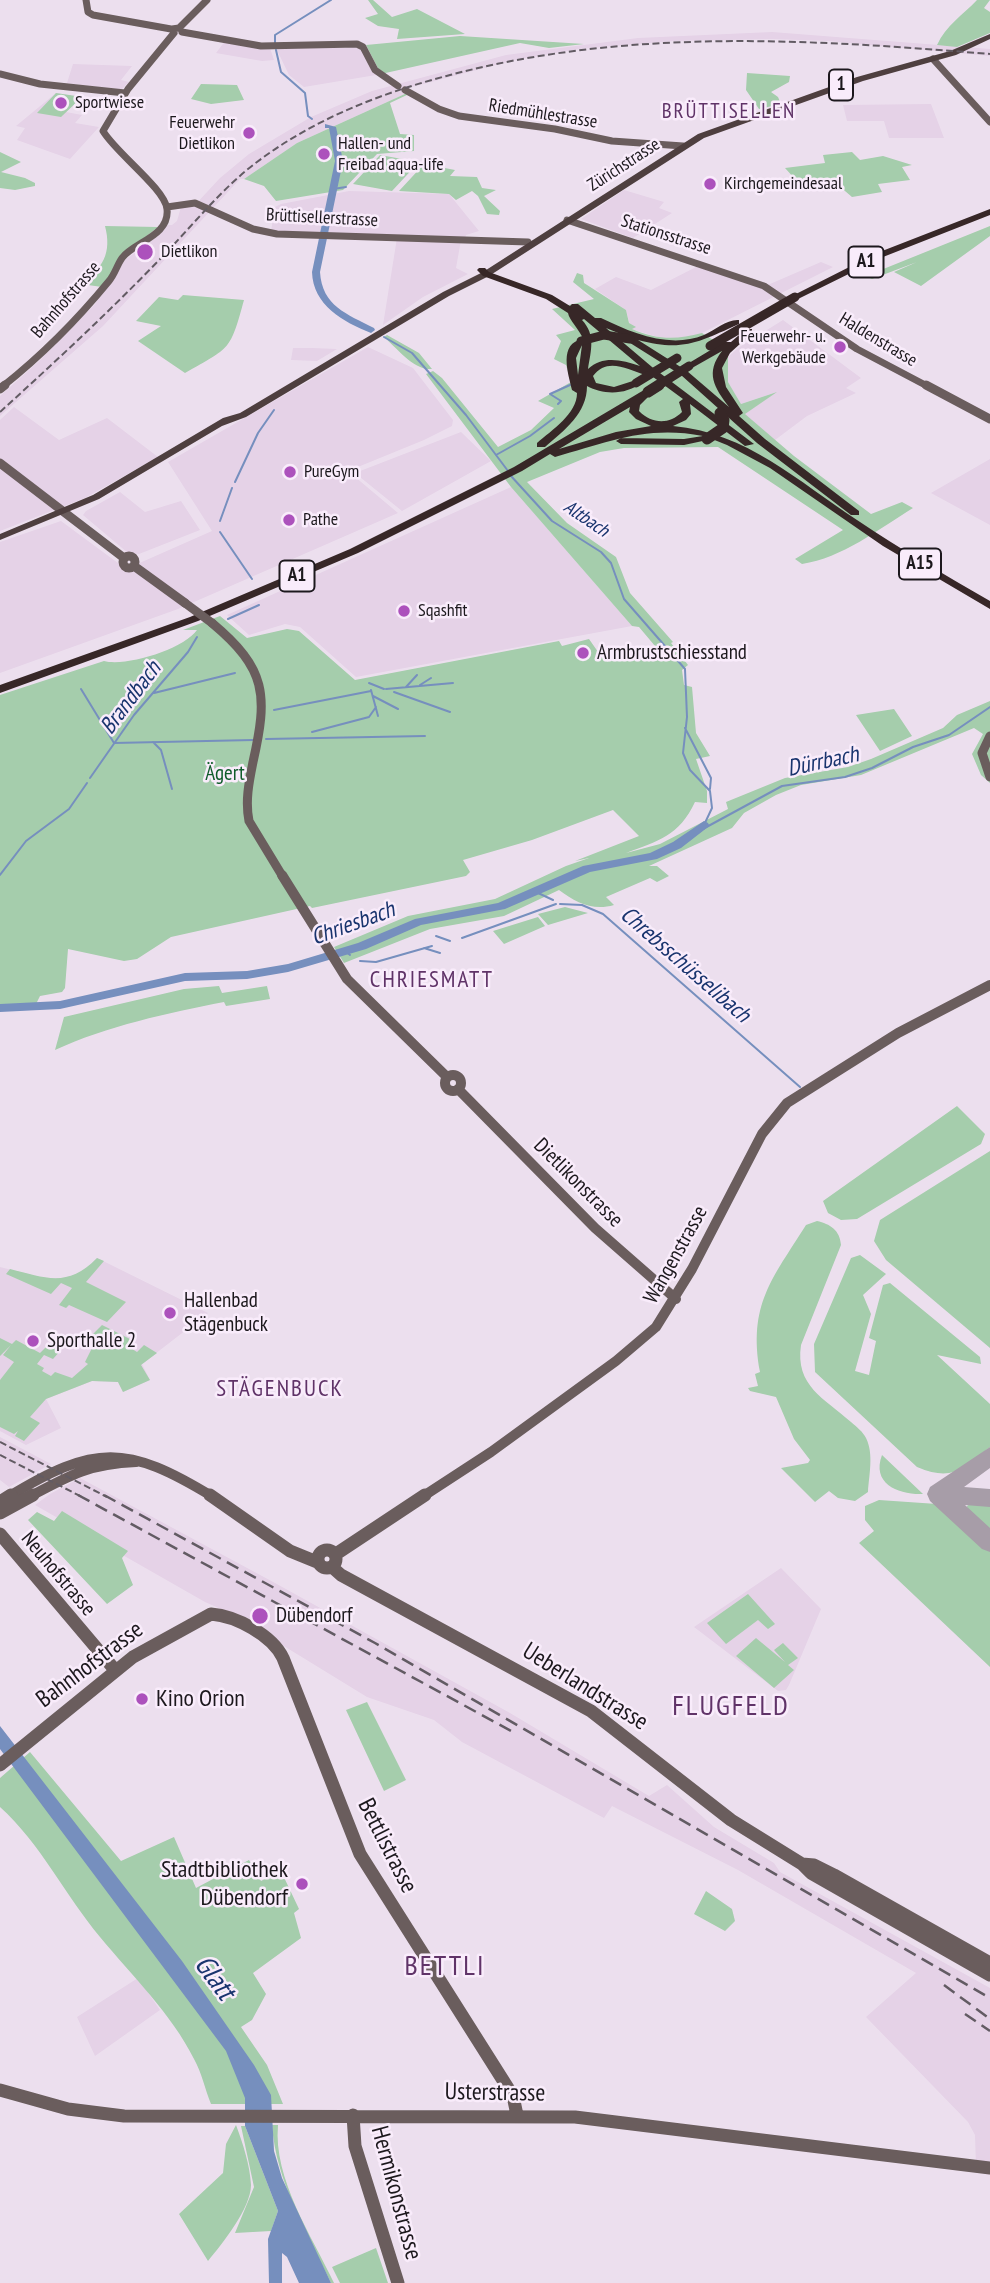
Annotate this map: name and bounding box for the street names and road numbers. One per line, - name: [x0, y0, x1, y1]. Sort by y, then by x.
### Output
- road number: 1: [829, 69, 853, 100]
- street label: Riedmühlestrasse: [487, 95, 599, 133]
- street label: Zürichstrasse: [584, 134, 664, 196]
- street label: Brüttisellerstrasse: [265, 204, 379, 232]
- street label: Stationsstrasse: [618, 210, 714, 260]
- road number: A1: [848, 246, 884, 278]
- street label: Bahnhofstrasse: [27, 257, 105, 343]
- street label: Haldenstrasse: [835, 308, 921, 372]
- road number: A15: [899, 548, 941, 580]
- road number: A1: [280, 561, 314, 592]
- street label: Dietlikonstrasse: [528, 1133, 628, 1233]
- street label: Wangenstrasse: [639, 1202, 713, 1308]
- street label: Neuhofstrasse: [15, 1527, 101, 1621]
- street label: Bahnhofstrasse: [31, 1616, 149, 1714]
- street label: Ueberlandstrasse: [517, 1637, 653, 1737]
- street label: Bettlistrasse: [351, 1794, 423, 1898]
- street label: Usterstrasse: [444, 2078, 546, 2108]
- street label: Hermikonstrasse: [364, 2123, 428, 2263]

